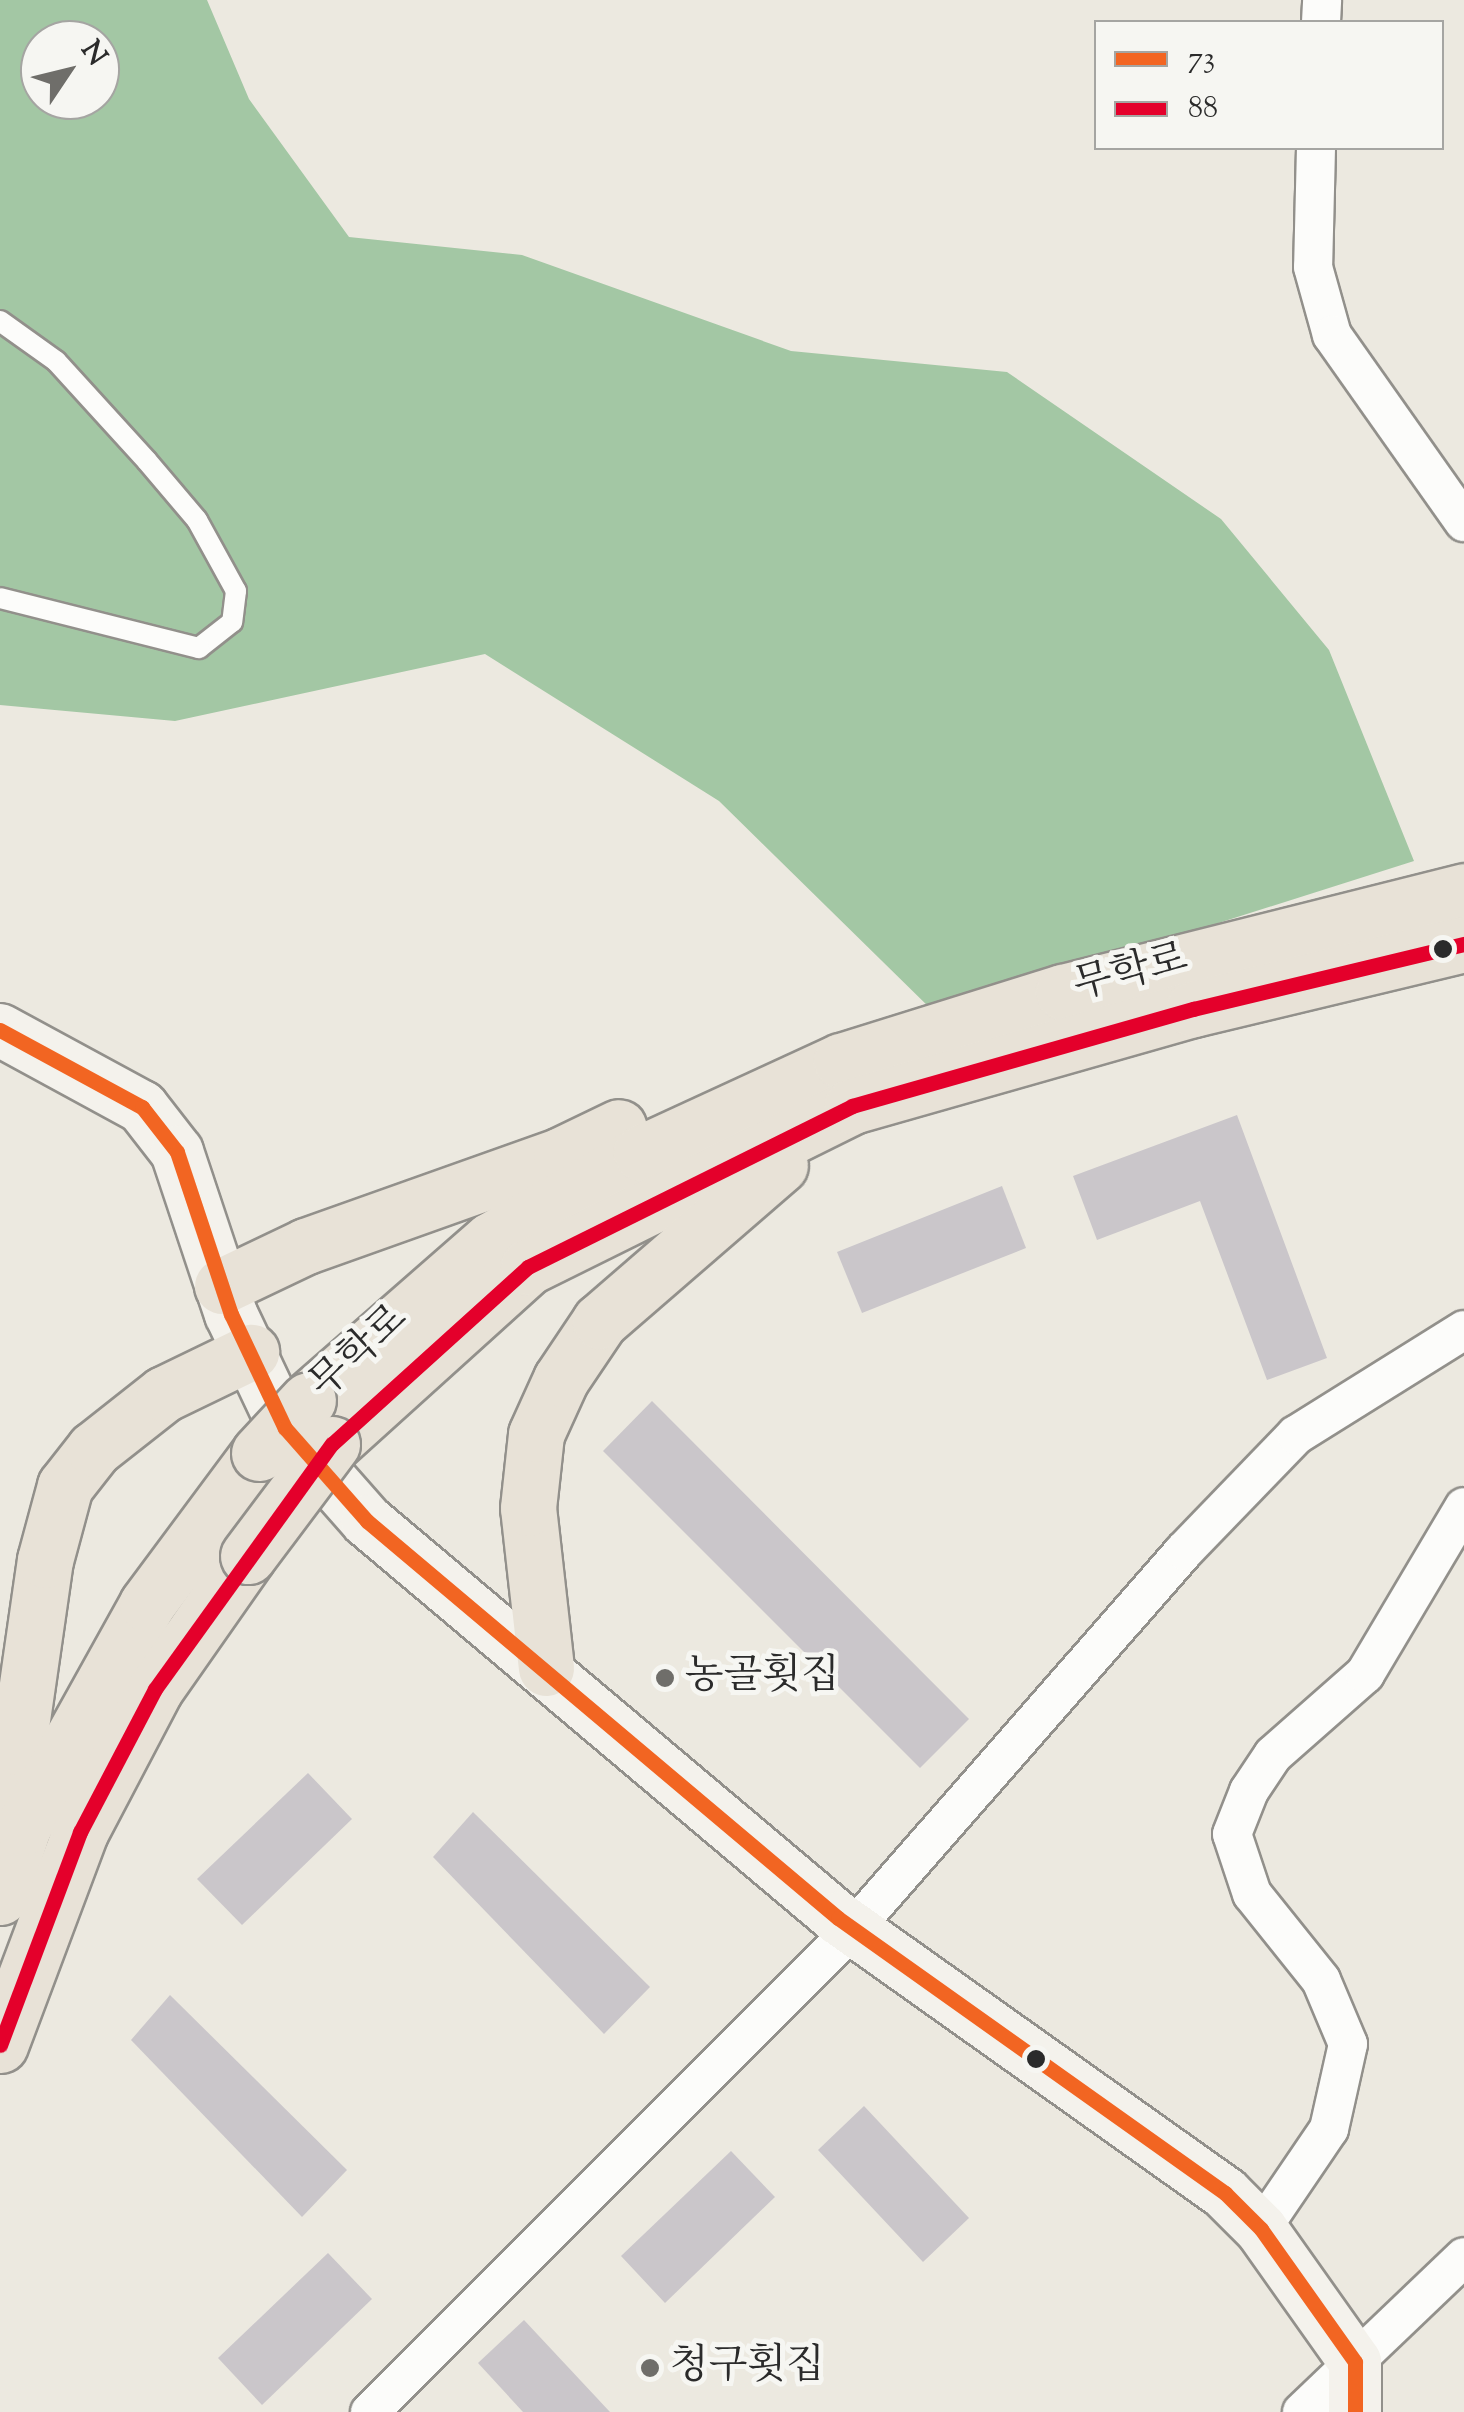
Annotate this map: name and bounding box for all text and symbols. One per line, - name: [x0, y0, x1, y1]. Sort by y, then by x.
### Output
- north arrow: [20, 20, 120, 120]
- legend: [1094, 20, 1444, 150]
- text: N: [70, 33, 116, 75]
- text: 73: [1188, 38, 1215, 81]
- text: 88: [1188, 88, 1218, 131]
- street label: 무학로: [1069, 936, 1193, 1012]
- unlabelled marker: [1433, 939, 1453, 959]
- street label: 무학로: [301, 1296, 419, 1410]
- place label: 농골횟집: [685, 1654, 840, 1702]
- marker: 농골횟집: [654, 1667, 676, 1689]
- unlabelled marker: [1026, 2049, 1046, 2069]
- place label: 청구횟집: [670, 2344, 825, 2392]
- marker: 청구횟집: [639, 2357, 661, 2379]

